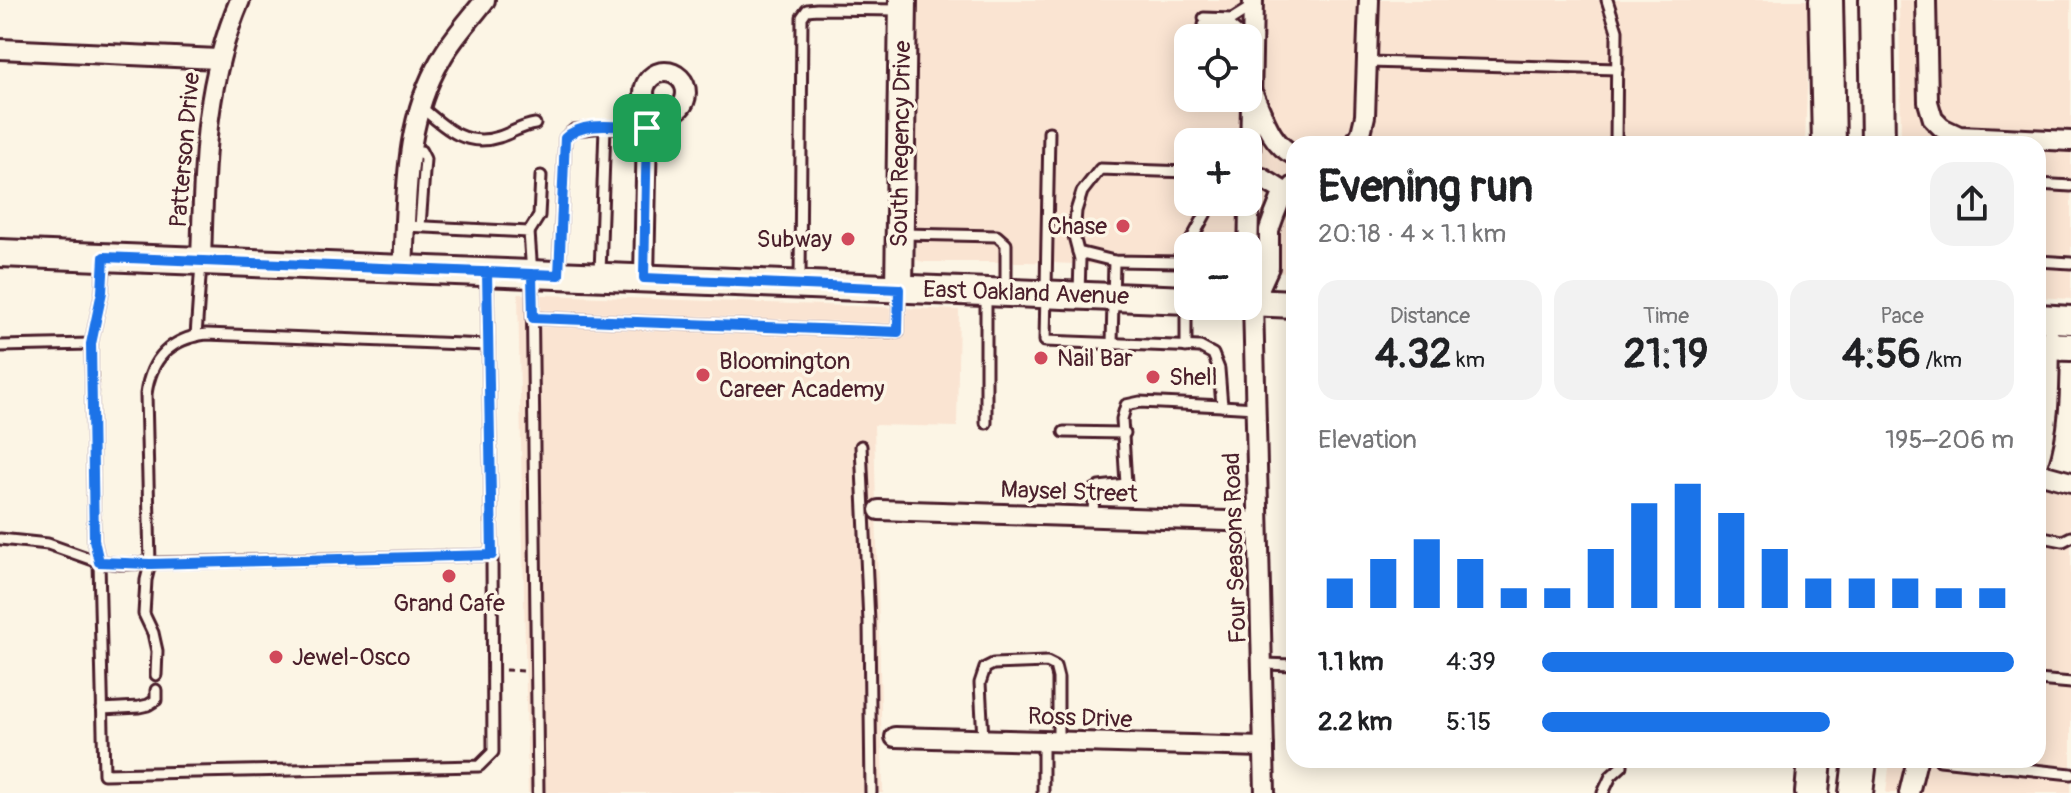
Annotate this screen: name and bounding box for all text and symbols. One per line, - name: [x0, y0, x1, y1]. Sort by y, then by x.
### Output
- map controls: [1174, 24, 1262, 320]
- button: locate: [1174, 24, 1262, 112]
- street label: South Regency Drive: [885, 40, 917, 248]
- street label: Patterson Drive: [164, 71, 206, 229]
- pin: [613, 94, 681, 162]
- icon: arrive: [625, 106, 669, 150]
- button: +: [1174, 128, 1262, 216]
- text: Evening run: [1318, 160, 1533, 215]
- button: share: [1930, 162, 2014, 246]
- place label: Chase: [1047, 212, 1107, 241]
- marker: Chase: [1114, 217, 1132, 235]
- text: 20:18 · 4 × 1.1 km: [1318, 218, 1506, 250]
- place label: Subway: [757, 225, 832, 254]
- marker: Subway: [839, 230, 857, 248]
- button: −: [1174, 232, 1262, 320]
- street label: East Oakland Avenue: [922, 275, 1130, 311]
- text: Distance: [1390, 302, 1470, 330]
- text: Time: [1643, 302, 1689, 330]
- text: Pace: [1880, 302, 1924, 330]
- text: 4.32: [1375, 330, 1452, 379]
- text: 21:19: [1624, 330, 1708, 379]
- text: 4:56: [1842, 330, 1921, 379]
- place label: Nail Bar: [1057, 344, 1133, 373]
- text: km: [1452, 346, 1485, 374]
- text: /km: [1921, 346, 1962, 374]
- place label: Bloomington Career Academy: [719, 347, 885, 404]
- marker: Nail Bar: [1032, 349, 1050, 367]
- place label: Shell: [1169, 363, 1218, 392]
- marker: Bloomington Career Academy: [694, 366, 712, 384]
- marker: Shell: [1144, 368, 1162, 386]
- text: Elevation: [1318, 424, 1417, 456]
- text: 195–206 m: [1885, 424, 2014, 456]
- street label: Four Seasons Road: [1217, 452, 1253, 644]
- street label: Maysel Street: [1000, 475, 1138, 509]
- marker: Grand Cafe: [440, 567, 458, 585]
- place label: Grand Cafe: [393, 589, 505, 618]
- place label: Jewel-Osco: [292, 643, 410, 672]
- text: 1.1 km: [1318, 646, 1384, 678]
- text: 4:39: [1446, 646, 1496, 678]
- marker: Jewel-Osco: [267, 648, 285, 666]
- street label: Ross Drive: [1027, 702, 1133, 734]
- text: 2.2 km: [1318, 706, 1392, 738]
- text: 5:15: [1446, 706, 1491, 738]

